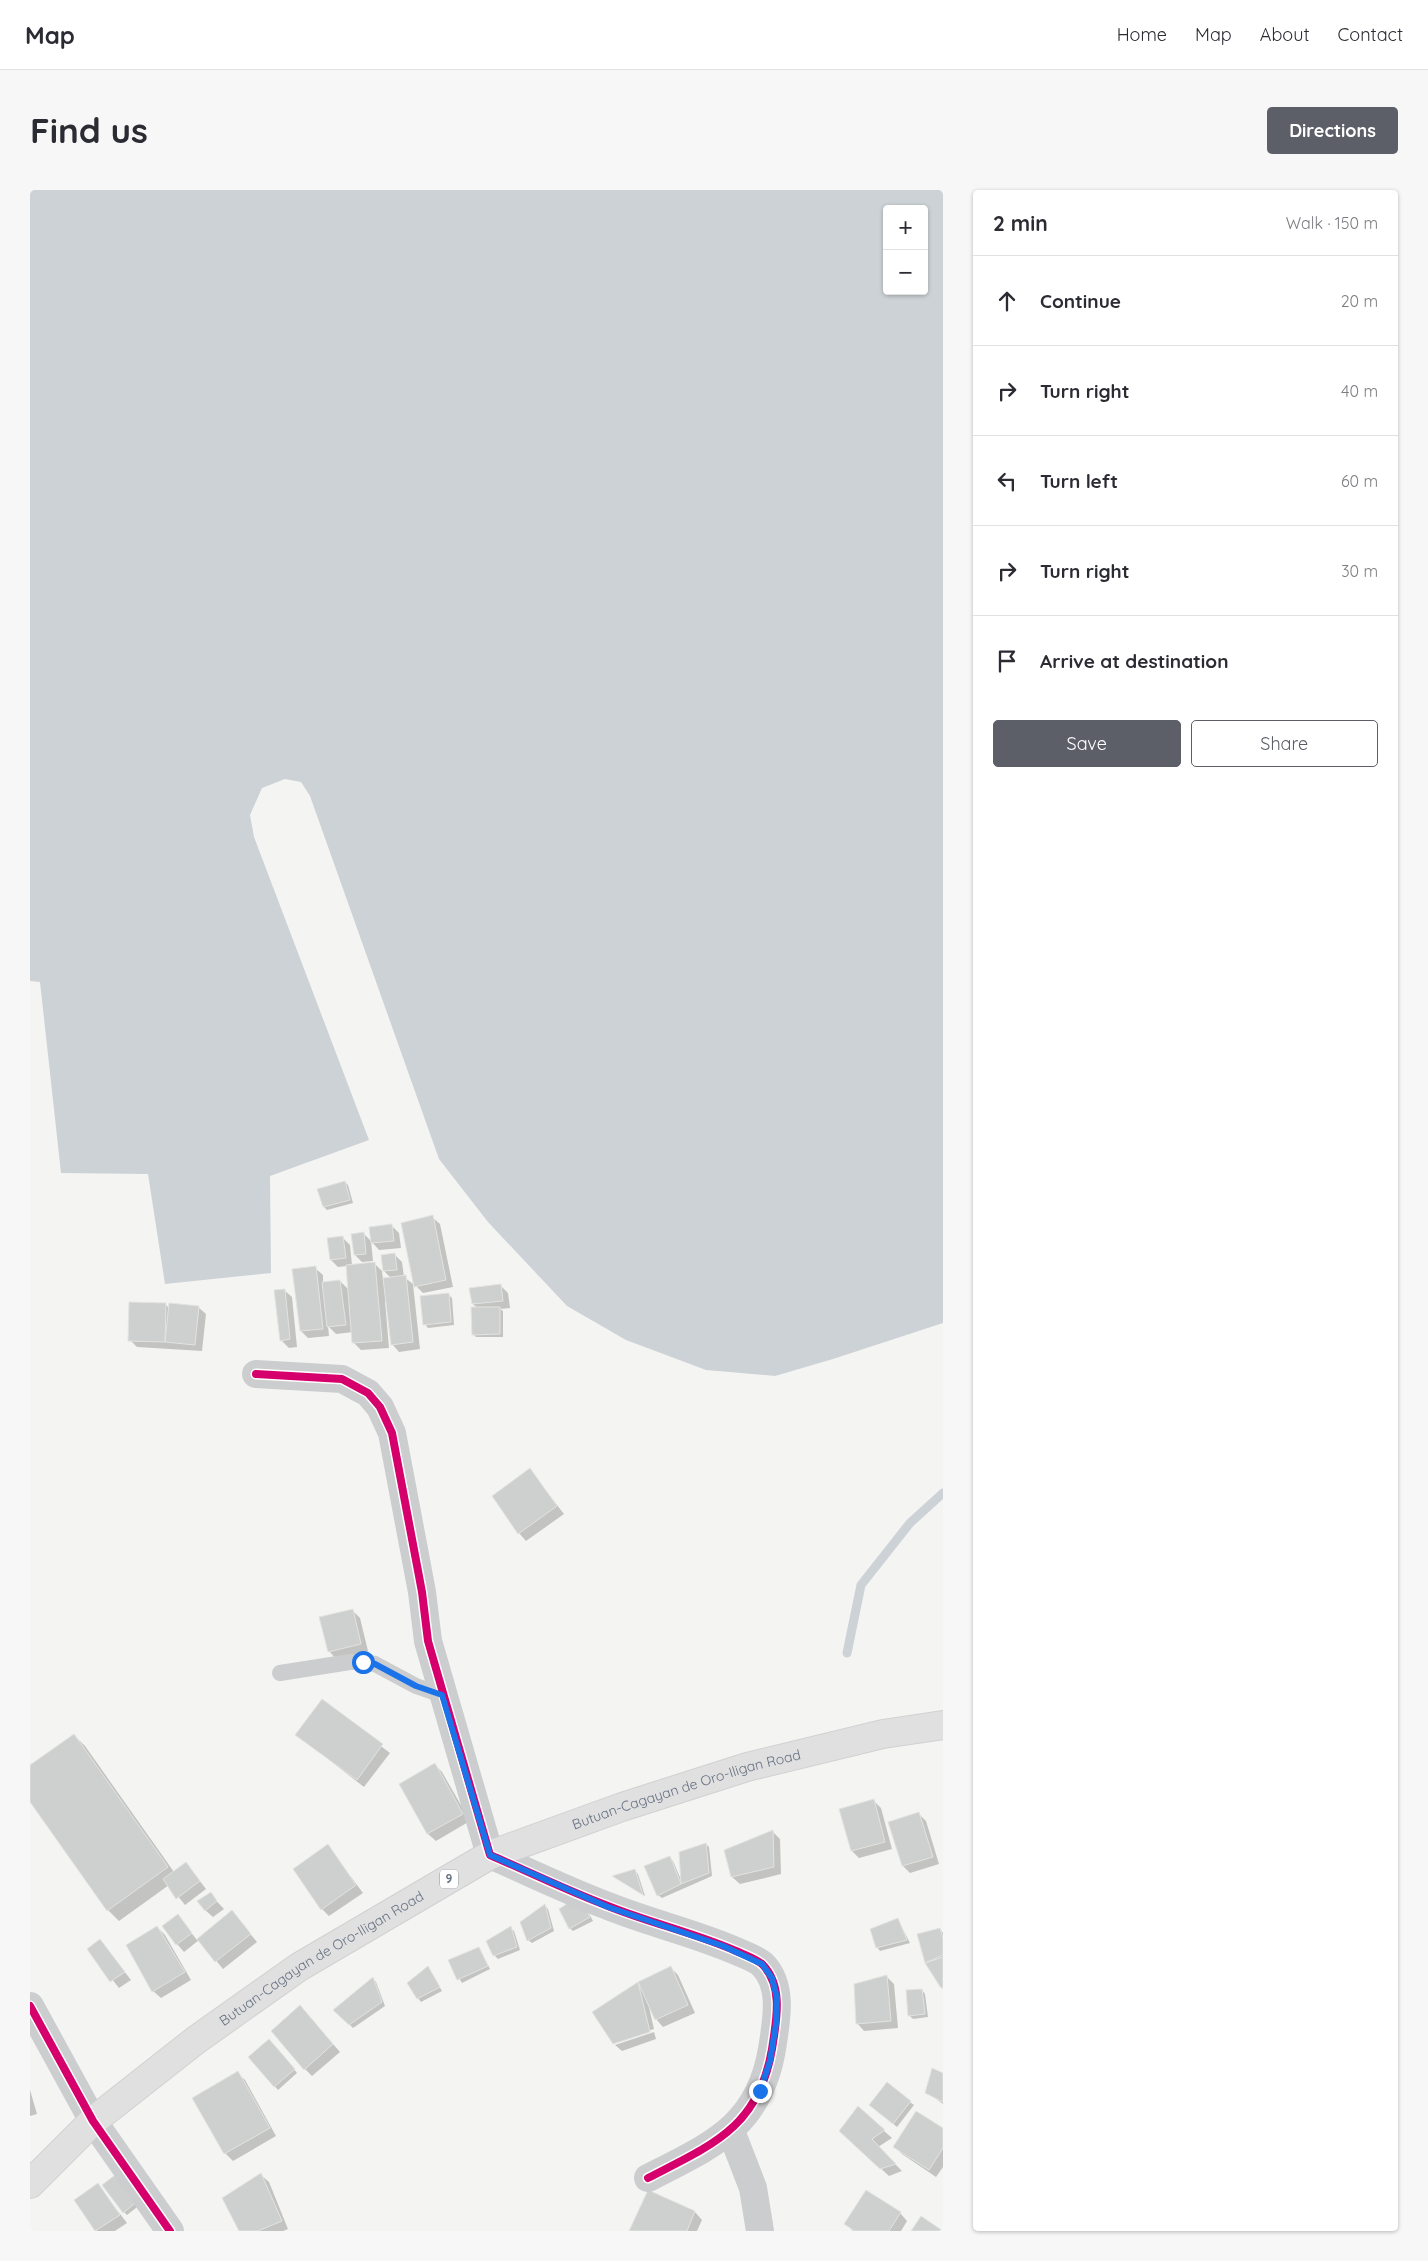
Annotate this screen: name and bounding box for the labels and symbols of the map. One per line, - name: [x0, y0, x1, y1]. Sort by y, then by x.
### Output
- route start: [352, 1651, 375, 1674]
- street label: Butuan-Cagayan de Oro-Iligan Road: [570, 1745, 802, 1833]
- road number: 9: [440, 1870, 458, 1888]
- street label: Butuan-Cagayan de Oro-Iligan Road: [216, 1887, 427, 2030]
- route end: [749, 2080, 772, 2103]

